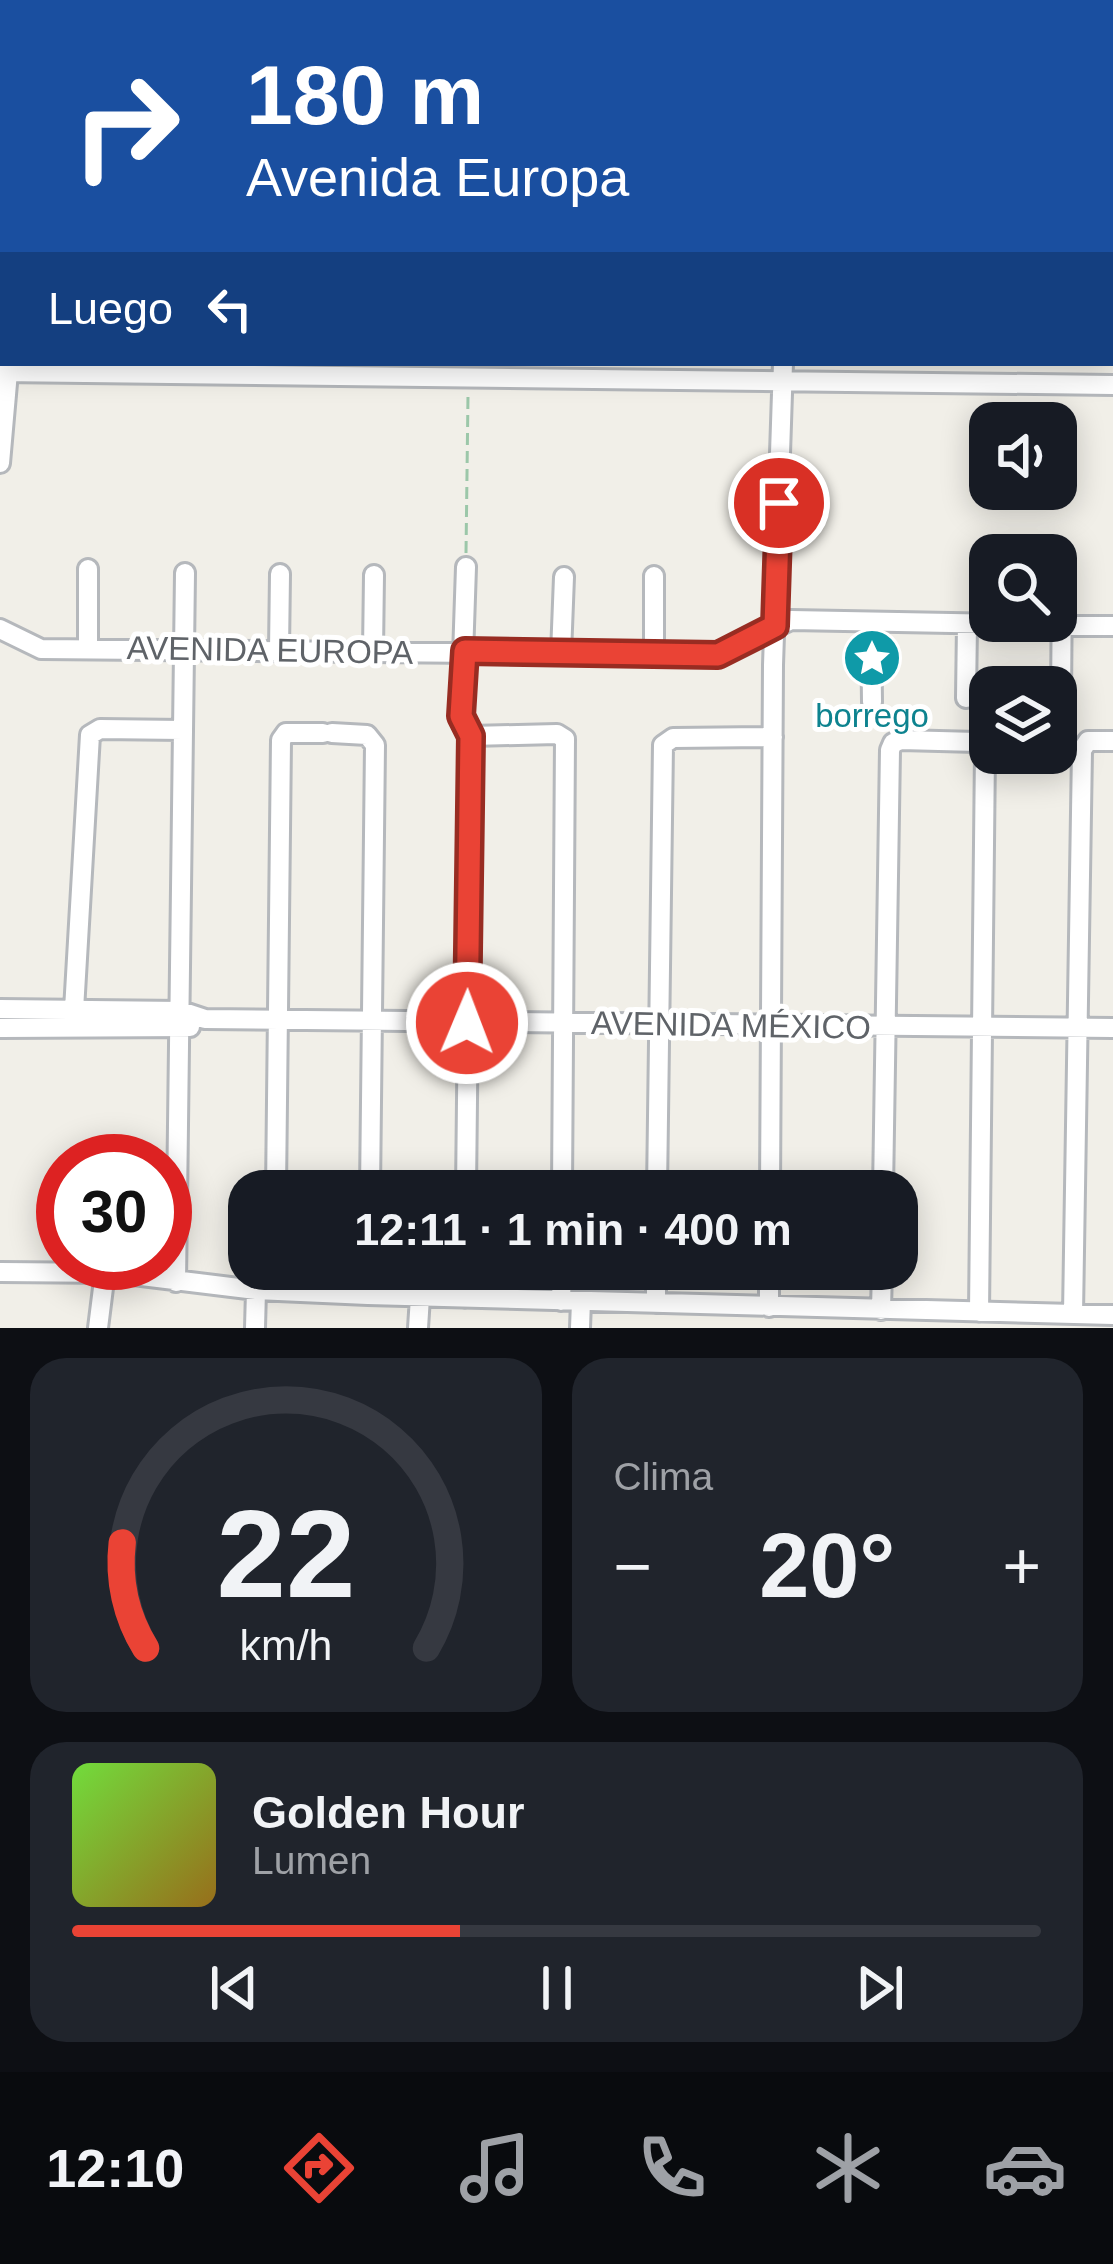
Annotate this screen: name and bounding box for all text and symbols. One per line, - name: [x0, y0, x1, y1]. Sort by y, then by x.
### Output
- icon: right: [48, 48, 204, 204]
- text: 180 m: [246, 48, 484, 142]
- text: Avenida Europa: [246, 147, 629, 207]
- icon: left: [197, 276, 263, 342]
- text: Luego: [48, 283, 173, 334]
- map controls: [969, 402, 1077, 774]
- button: sound: [969, 402, 1077, 510]
- pin: [728, 452, 830, 554]
- icon: arrive: [746, 470, 812, 536]
- button: search: [969, 534, 1077, 642]
- place icon: borrego: [841, 627, 903, 689]
- street label: AVENIDA EUROPA: [126, 629, 414, 671]
- button: layers: [969, 666, 1077, 774]
- place label: borrego: [815, 697, 929, 734]
- position arrow: [404, 960, 530, 1086]
- street label: AVENIDA MÉXICO: [591, 1004, 871, 1046]
- speed limit sign: 30: [36, 1134, 192, 1290]
- text: 12:11 · 1 min · 400 m: [354, 1204, 792, 1255]
- text: Clima: [614, 1455, 713, 1498]
- text: 22: [216, 1484, 355, 1623]
- text: 20°: [759, 1516, 895, 1616]
- text: −: [614, 1529, 652, 1603]
- text: +: [1002, 1529, 1041, 1603]
- text: km/h: [239, 1621, 332, 1669]
- text: Golden Hour: [252, 1787, 524, 1838]
- text: Lumen: [252, 1839, 371, 1882]
- icon: previous: [201, 1955, 267, 2021]
- icon: pause: [524, 1955, 590, 2021]
- icon: next: [847, 1955, 913, 2021]
- icon: directions: [277, 2126, 361, 2210]
- icon: music: [453, 2126, 537, 2210]
- icon: phone: [630, 2126, 714, 2210]
- icon: climate: [806, 2126, 890, 2210]
- icon: car: [983, 2126, 1067, 2210]
- text: 12:10: [46, 2138, 184, 2198]

